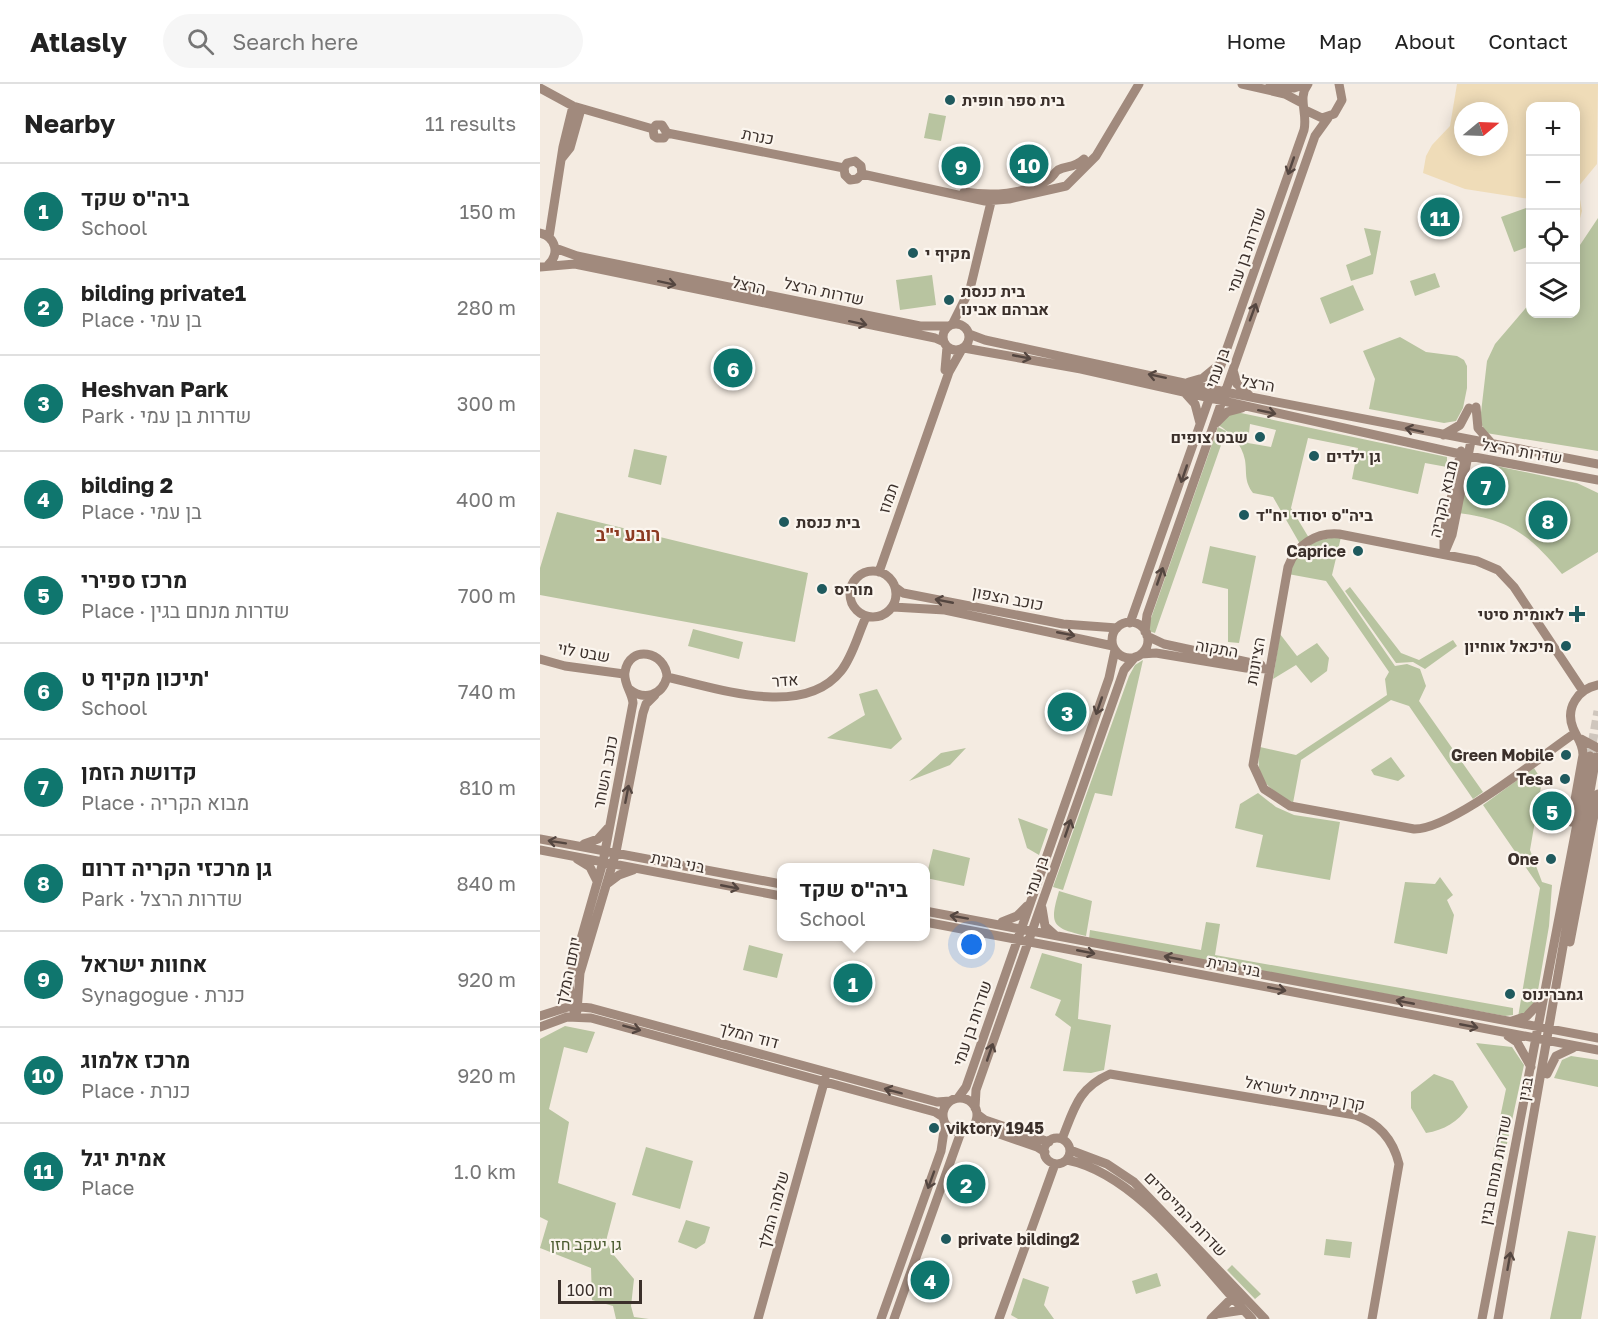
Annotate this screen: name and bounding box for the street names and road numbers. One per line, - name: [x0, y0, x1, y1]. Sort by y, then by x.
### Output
- street label: כנרת: [740, 123, 776, 149]
- street label: שדרות בן עמי: [1222, 205, 1270, 295]
- street label: הרצל: [730, 272, 768, 298]
- street label: שדרות הרצל: [782, 273, 866, 309]
- street label: בן עמי: [1201, 345, 1234, 391]
- street label: הרצל: [1239, 370, 1277, 396]
- street label: שדרות הרצל: [1480, 434, 1564, 468]
- street label: מבוא הקריה: [1424, 458, 1462, 540]
- street label: תמוז: [873, 480, 903, 516]
- street label: כוכב הצפון: [971, 581, 1045, 615]
- street label: התקוה: [1194, 634, 1240, 662]
- street label: הציונות: [1241, 636, 1269, 686]
- street label: שבט לוי: [556, 638, 612, 666]
- street label: אדר: [771, 669, 799, 691]
- street label: כוכב השחר: [588, 734, 622, 810]
- street label: בני ברית: [650, 847, 707, 877]
- street label: בן עמי: [1020, 853, 1052, 899]
- street label: יותם המלך: [551, 935, 585, 1007]
- street label: בני ברית: [1206, 951, 1263, 981]
- street label: שדרות בן עמי: [948, 978, 996, 1068]
- street label: דוד המלך: [717, 1017, 781, 1053]
- street label: קרן קיימת לישראל: [1243, 1072, 1367, 1114]
- street label: בגין: [1513, 1075, 1537, 1103]
- street label: שדרות מנחם בגין: [1475, 1113, 1515, 1227]
- street label: שדרות המייסדים: [1140, 1167, 1232, 1261]
- street label: שלמה המלך: [753, 1169, 793, 1251]

